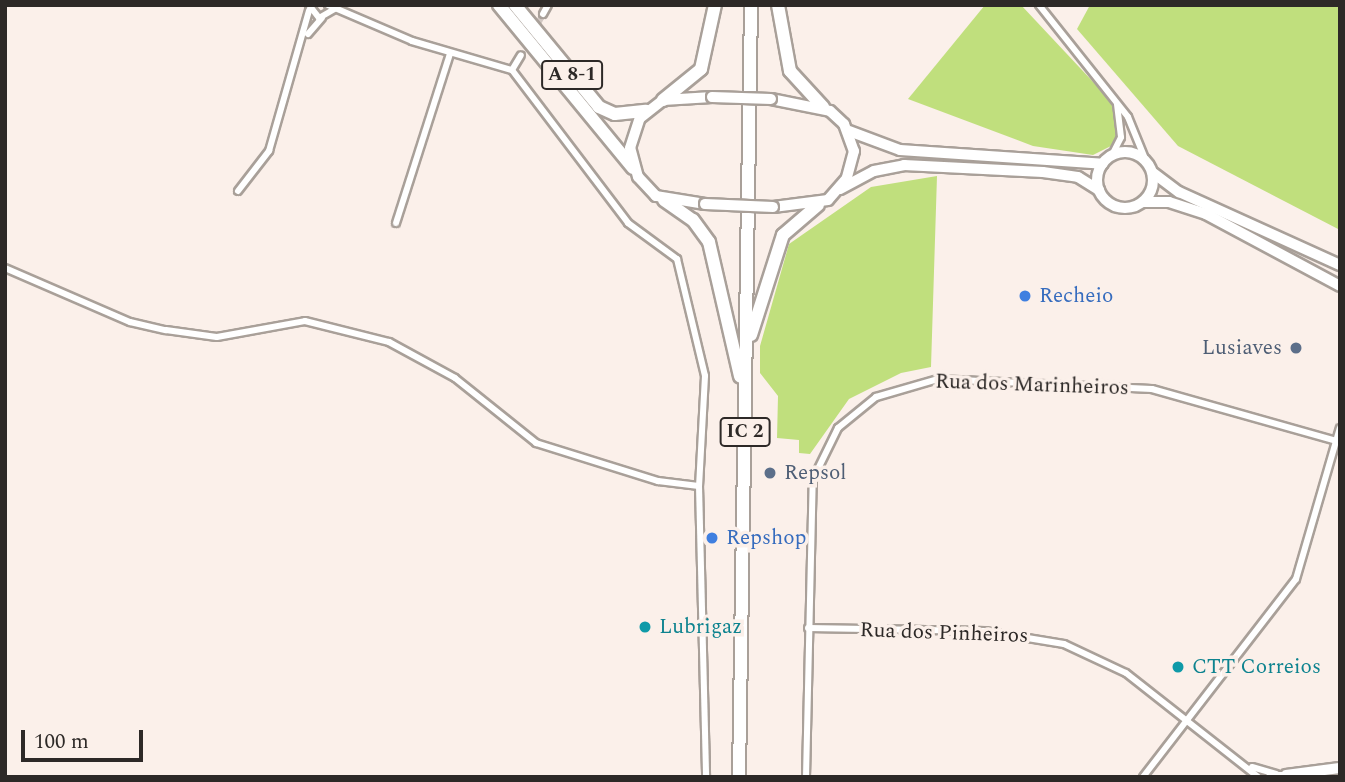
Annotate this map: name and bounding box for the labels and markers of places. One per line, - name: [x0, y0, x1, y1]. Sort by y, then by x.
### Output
- place label: Recheio: [1039, 283, 1113, 309]
- marker: Recheio: [1017, 288, 1033, 304]
- place label: Lusiaves: [1202, 335, 1282, 361]
- marker: Lusiaves: [1288, 340, 1304, 356]
- place label: Repsol: [784, 460, 847, 486]
- marker: Repsol: [762, 465, 778, 481]
- place label: Repshop: [726, 525, 806, 551]
- marker: Repshop: [704, 530, 720, 546]
- place label: Lubrigaz: [659, 614, 742, 640]
- marker: Lubrigaz: [637, 619, 653, 635]
- place label: CTT Correios: [1192, 654, 1321, 680]
- marker: CTT Correios: [1170, 659, 1186, 675]

